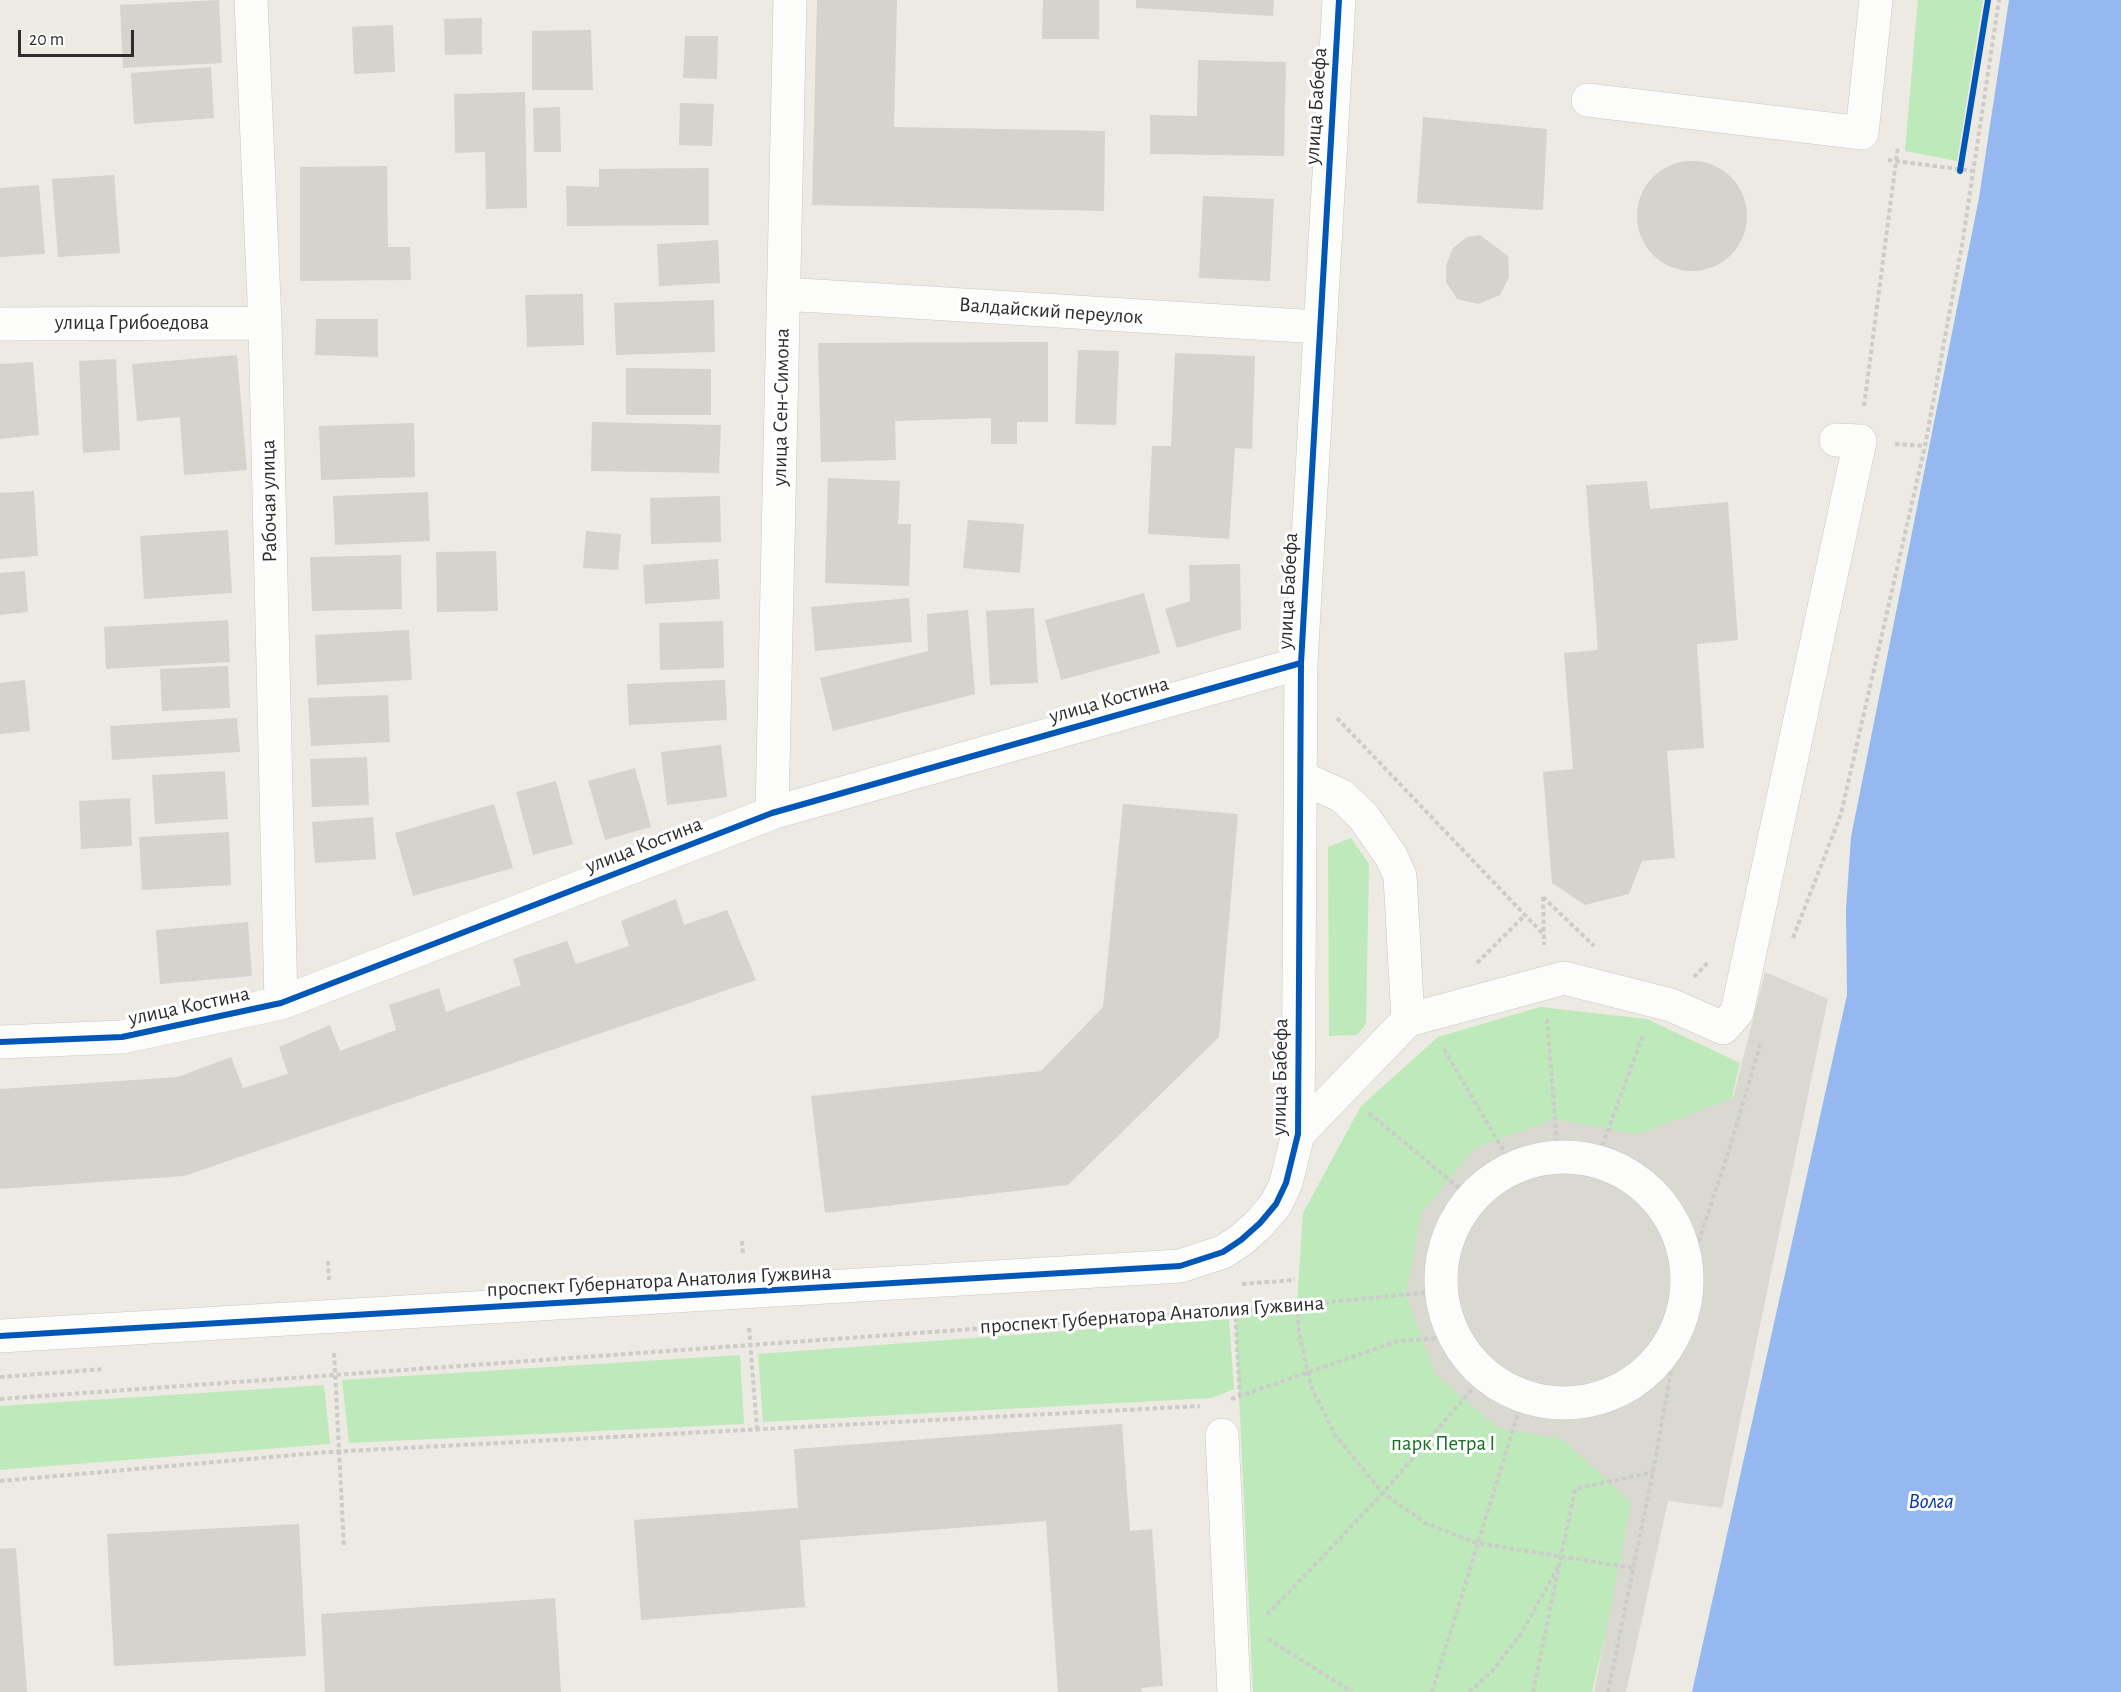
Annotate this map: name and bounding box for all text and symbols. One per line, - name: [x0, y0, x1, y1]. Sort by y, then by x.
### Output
- scale bar: [21, 18, 136, 56]
- text: 20 m: [29, 31, 64, 49]
- street label: улица Бабефа: [1299, 47, 1333, 165]
- street label: Валдайский переулок: [958, 292, 1144, 330]
- street label: улица Грибоедова: [55, 310, 209, 336]
- street label: улица Сен-Симона: [767, 328, 795, 486]
- street label: Рабочая улица: [255, 439, 283, 563]
- street label: улица Бабефа: [1272, 532, 1304, 650]
- street label: улица Костина: [1046, 671, 1172, 729]
- street label: улица Костина: [582, 811, 706, 879]
- street label: улица Костина: [126, 981, 252, 1031]
- street label: улица Бабефа: [1266, 1018, 1294, 1136]
- street label: проспект Губернатора Анатолия Гужвина: [486, 1259, 832, 1303]
- street label: проспект Губернатора Анатолия Гужвина: [979, 1290, 1325, 1340]
- park label: парк Петра I: [1391, 1431, 1495, 1457]
- water label: Волга: [1908, 1488, 1954, 1514]

